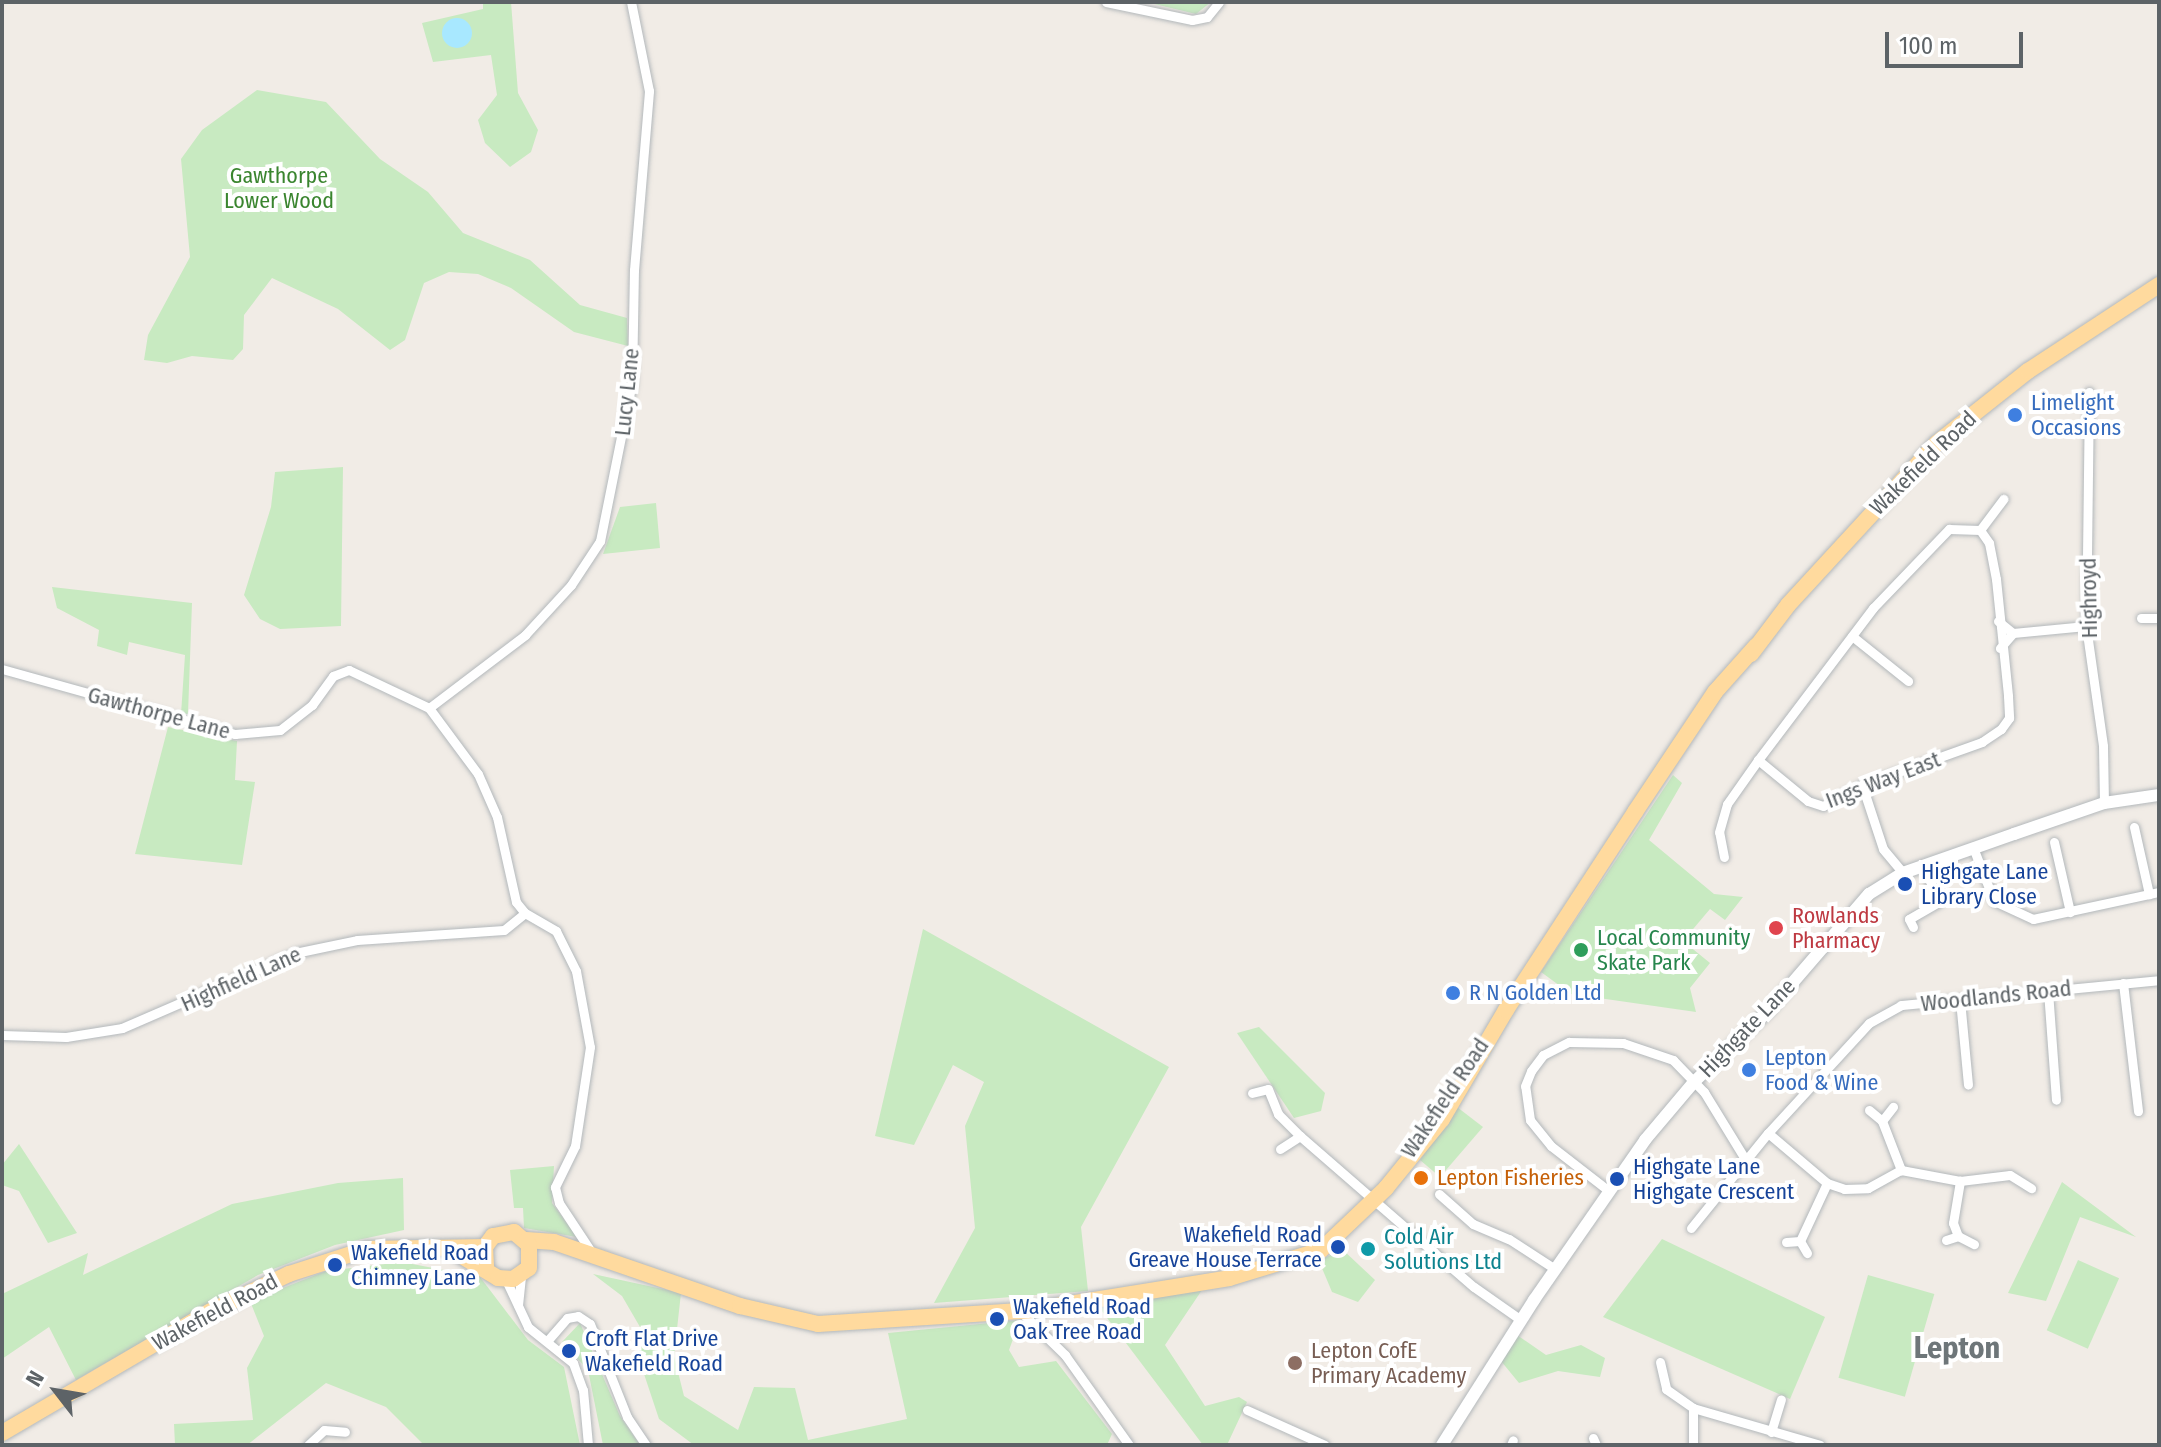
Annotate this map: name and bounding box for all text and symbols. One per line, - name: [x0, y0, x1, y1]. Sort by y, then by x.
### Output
- scale bar: [1889, 16, 2027, 66]
- text: 100 m: [1899, 32, 1957, 60]
- park label: Gawthorpe Lower Wood: [224, 162, 334, 214]
- street label: Lucy Lane: [609, 347, 645, 437]
- place label: Limelight Occasions: [2031, 389, 2121, 440]
- street label: Wakefield Road: [1864, 406, 1982, 520]
- marker: Limelight Occasions: [2006, 406, 2024, 424]
- street label: Highroyd: [2075, 557, 2103, 639]
- street label: Gawthorpe Lane: [85, 681, 233, 745]
- street label: Ings Way East: [1822, 746, 1944, 814]
- place label: Highgate Lane Library Close: [1921, 858, 2048, 910]
- marker: Highgate Lane Library Close: [1896, 875, 1914, 893]
- place label: Rowlands Pharmacy: [1792, 902, 1880, 954]
- marker: Rowlands Pharmacy: [1767, 919, 1785, 937]
- place label: Local Community Skate Park: [1597, 924, 1750, 976]
- street label: Highfield Lane: [177, 941, 305, 1017]
- marker: Local Community Skate Park: [1572, 941, 1590, 959]
- street label: Highgate Lane: [1693, 973, 1801, 1083]
- street label: Woodlands Road: [1919, 975, 2073, 1017]
- place label: R N Golden Ltd: [1469, 980, 1602, 1006]
- marker: R N Golden Ltd: [1444, 984, 1462, 1002]
- street label: Wakefield Road: [1395, 1033, 1495, 1163]
- place label: Lepton Food & Wine: [1765, 1044, 1878, 1096]
- marker: Lepton Food & Wine: [1740, 1061, 1758, 1079]
- place label: Highgate Lane Highgate Crescent: [1633, 1153, 1794, 1204]
- place label: Lepton Fisheries: [1437, 1165, 1584, 1191]
- marker: Lepton Fisheries: [1412, 1169, 1430, 1187]
- marker: Highgate Lane Highgate Crescent: [1608, 1170, 1626, 1188]
- place label: Wakefield Road Greave House Terrace: [1128, 1221, 1322, 1272]
- place label: Cold Air Solutions Ltd: [1384, 1223, 1502, 1274]
- marker: Wakefield Road Greave House Terrace: [1329, 1238, 1347, 1256]
- place label: Wakefield Road Chimney Lane: [351, 1239, 489, 1290]
- marker: Cold Air Solutions Ltd: [1359, 1240, 1377, 1258]
- marker: Wakefield Road Chimney Lane: [326, 1256, 344, 1274]
- street label: Wakefield Road: [148, 1268, 282, 1356]
- place label: Wakefield Road Oak Tree Road: [1013, 1293, 1151, 1344]
- marker: Wakefield Road Oak Tree Road: [988, 1310, 1006, 1328]
- place label: Croft Flat Drive Wakefield Road: [585, 1325, 723, 1376]
- district label: Lepton: [1914, 1330, 2000, 1366]
- place label: Lepton CofE Primary Academy: [1311, 1337, 1466, 1388]
- marker: Croft Flat Drive Wakefield Road: [560, 1342, 578, 1360]
- north arrow: [16, 1351, 96, 1431]
- marker: Lepton CofE Primary Academy: [1286, 1354, 1304, 1372]
- text: N: [20, 1366, 50, 1391]

